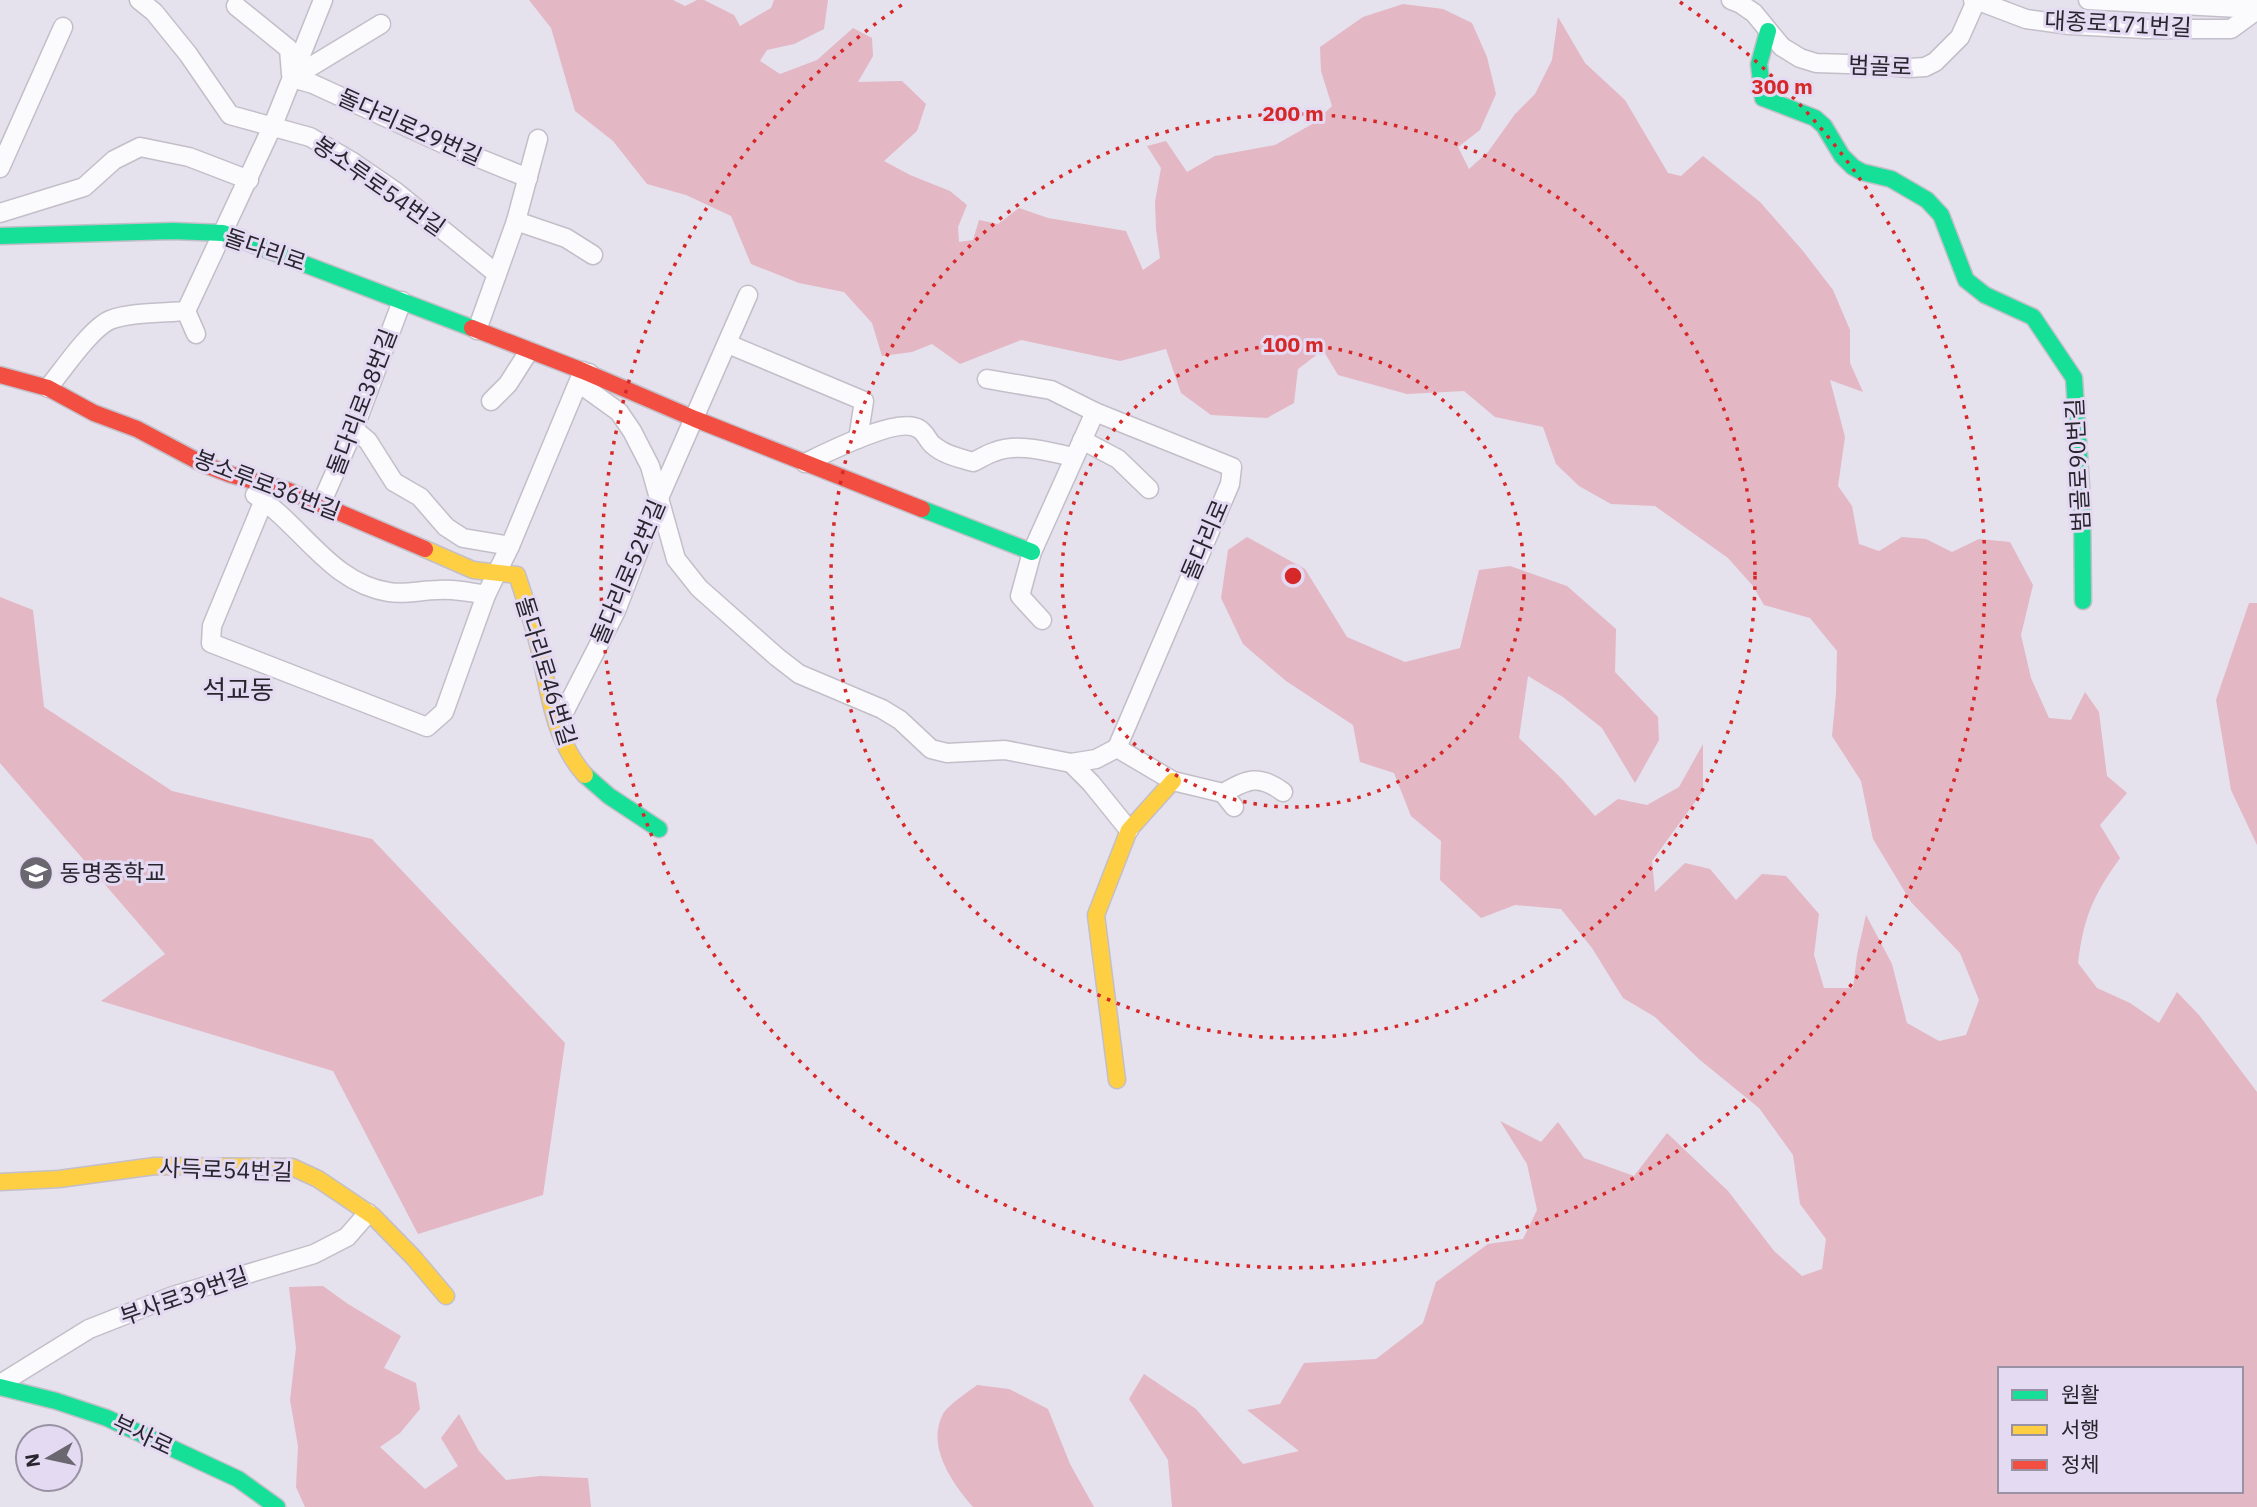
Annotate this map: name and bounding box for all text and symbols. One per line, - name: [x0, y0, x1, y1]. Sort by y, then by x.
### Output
- street label: 대종로171번길: [2044, 4, 2192, 42]
- street label: 범골로: [1848, 49, 1912, 81]
- text: 300 m: [1751, 72, 1813, 100]
- street label: 돌다리로29번길: [334, 81, 487, 171]
- text: 200 m: [1262, 99, 1324, 127]
- street label: 봉소루로54번길: [308, 129, 451, 242]
- street label: 돌다리로: [220, 221, 310, 277]
- street label: 돌다리로38번길: [319, 324, 403, 479]
- text: 100 m: [1262, 330, 1324, 358]
- street label: 범골로90번길: [2059, 398, 2095, 532]
- street label: 봉소루로36번길: [190, 442, 345, 526]
- street label: 돌다리로52번길: [583, 495, 671, 649]
- street label: 돌다리로: [1174, 495, 1234, 584]
- centre of rings: [1281, 564, 1305, 588]
- street label: 돌다리로46번길: [510, 592, 584, 749]
- district label: 석교동: [202, 672, 274, 706]
- school or university icon: 동명중학교: [17, 854, 55, 892]
- place label: 동명중학교: [60, 857, 166, 887]
- street label: 사득로54번길: [159, 1152, 293, 1186]
- street label: 부사로39번길: [116, 1259, 252, 1331]
- legend: [1998, 1367, 2243, 1493]
- text: 원활: [2061, 1380, 2100, 1408]
- street label: 부사로: [108, 1407, 179, 1461]
- text: 서행: [2061, 1415, 2100, 1443]
- north arrow: [14, 1423, 84, 1493]
- text: 정체: [2061, 1450, 2100, 1478]
- text: N: [19, 1452, 45, 1469]

